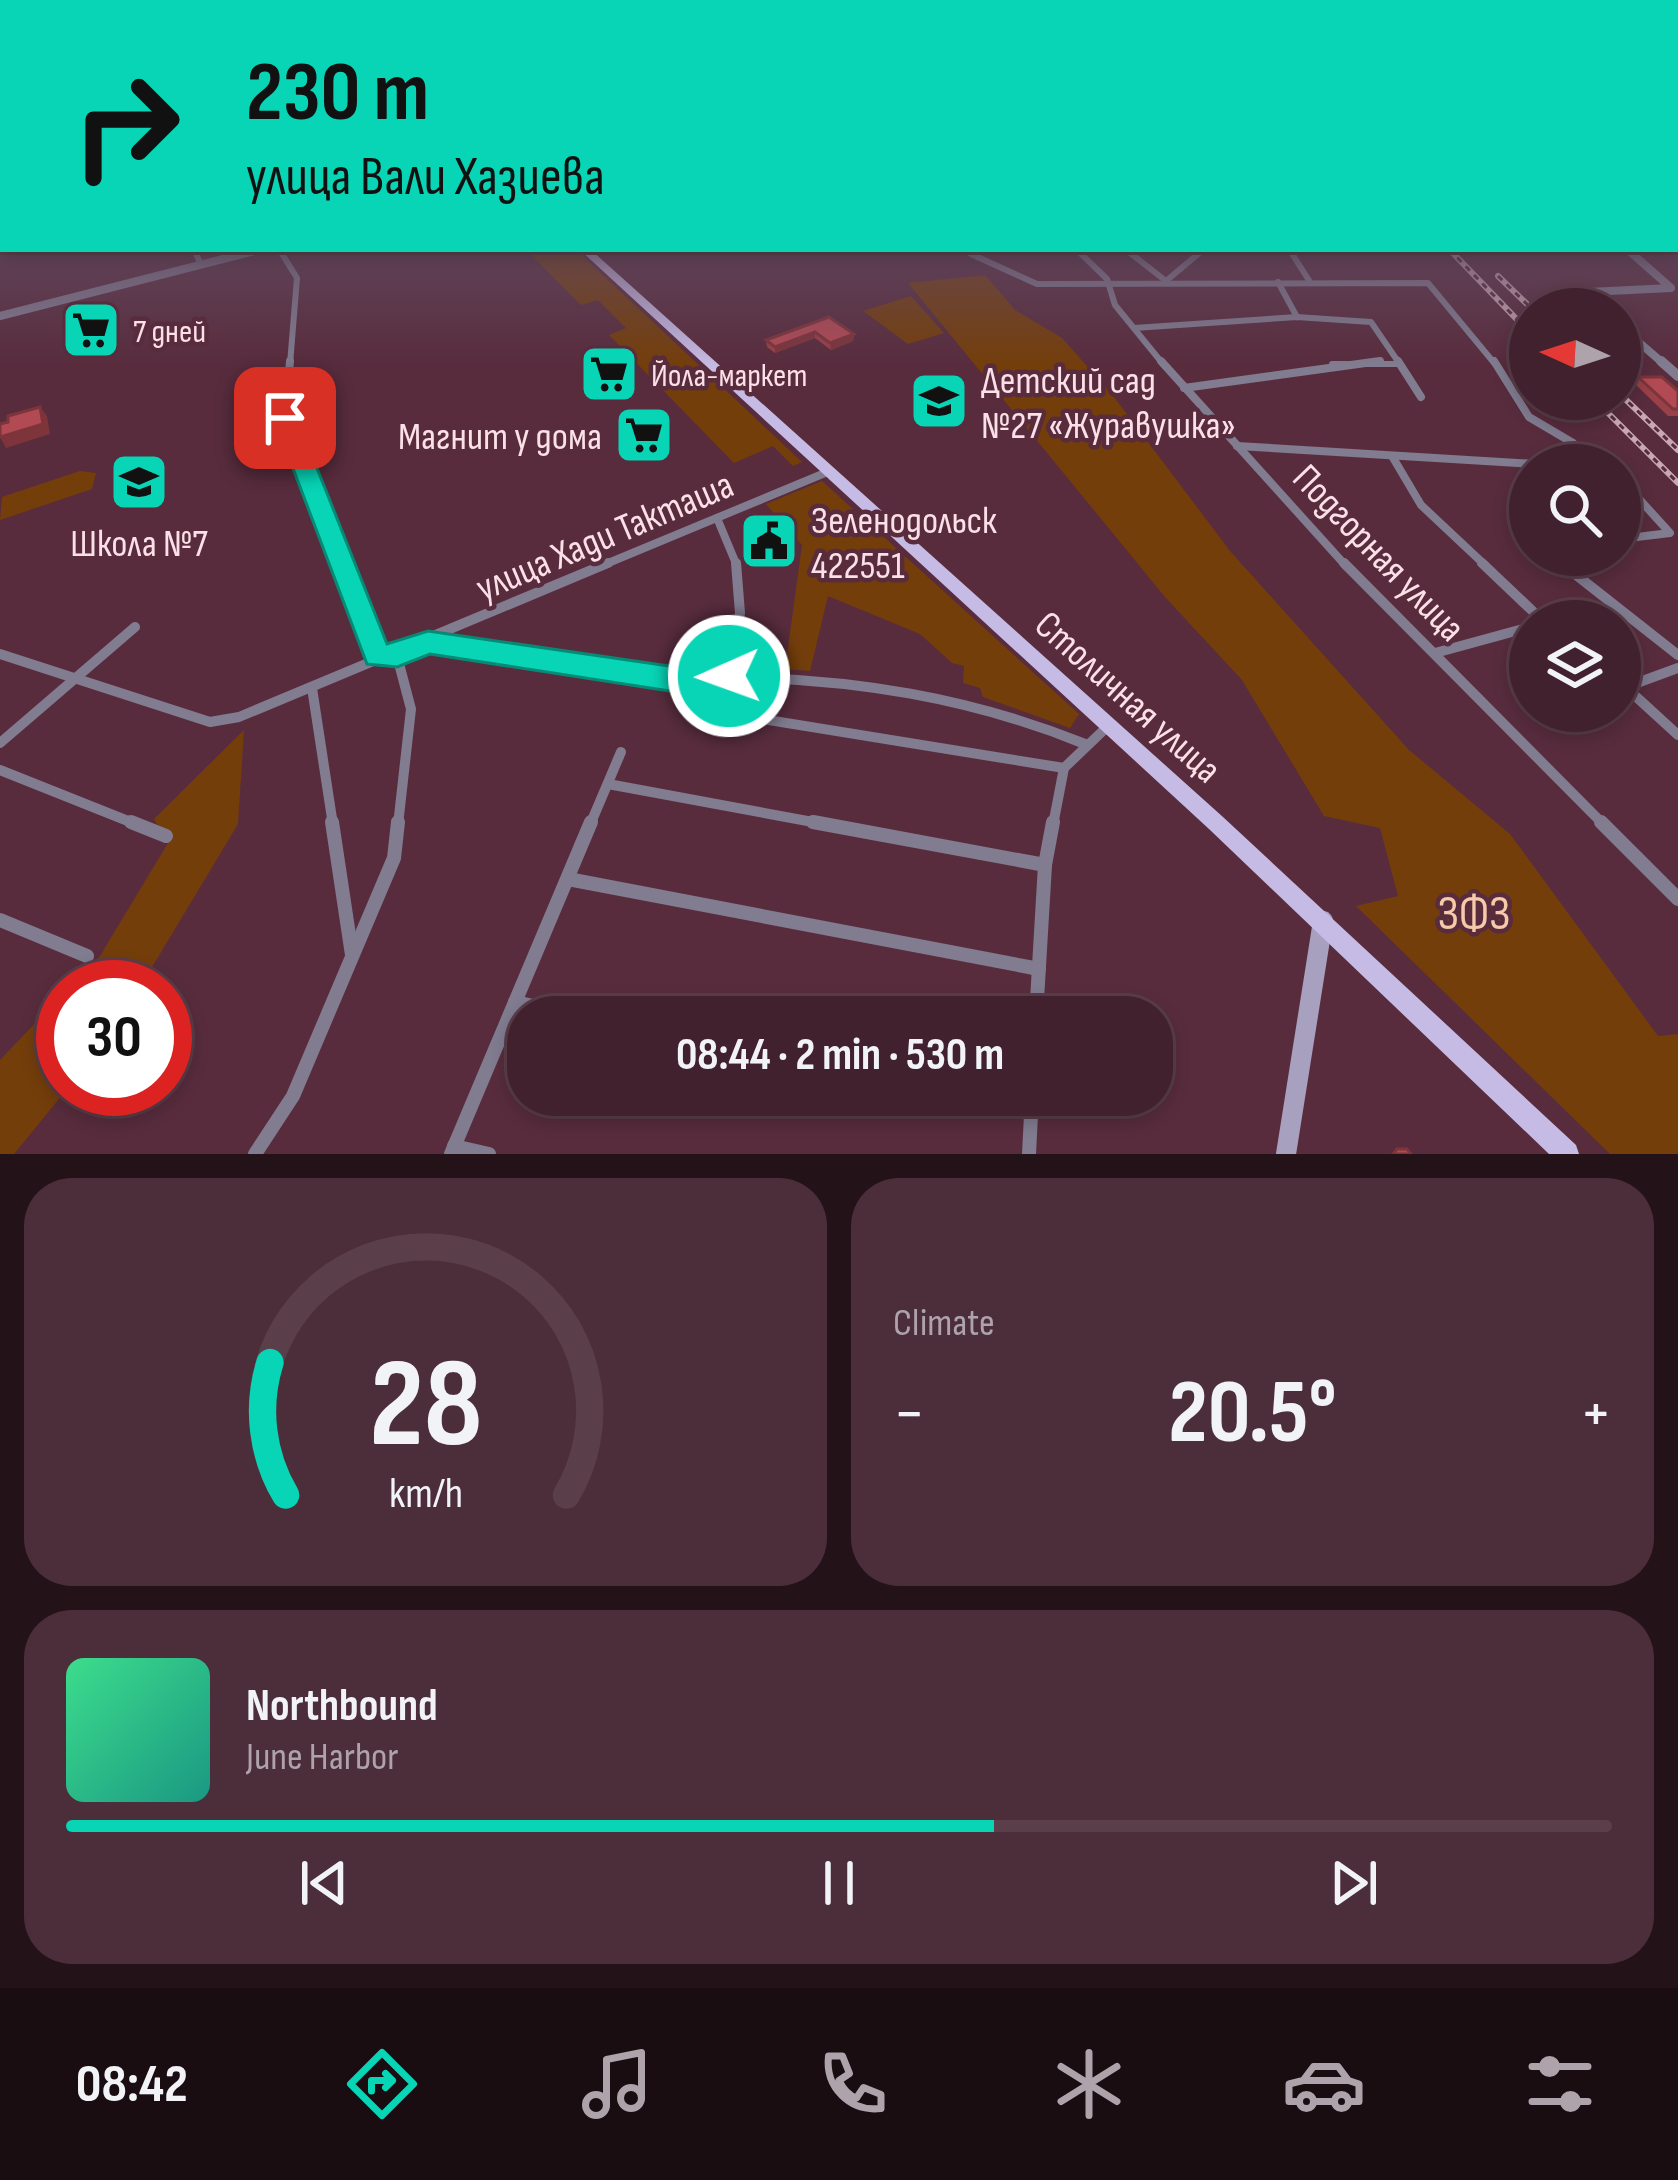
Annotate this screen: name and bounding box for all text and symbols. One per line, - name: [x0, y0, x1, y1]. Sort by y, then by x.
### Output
- text: 230 m: [246, 43, 429, 144]
- icon: right: [48, 48, 204, 204]
- text: улица Вали Хазиева: [246, 145, 605, 210]
- north arrow: [1509, 288, 1641, 420]
- map controls: [1509, 288, 1641, 732]
- supermarket icon: 7 дней: [60, 299, 122, 361]
- place label: 7 дней: [133, 312, 206, 352]
- supermarket icon: Йола-маркет: [578, 343, 640, 405]
- place label: Йола-маркет: [651, 356, 807, 396]
- place label: Детский сад №27 «Журавушка»: [981, 358, 1236, 450]
- pin: [234, 367, 336, 469]
- school or university icon: Детский сад №27 «Журавушка»: [908, 370, 970, 432]
- icon: arrive: [252, 385, 318, 451]
- supermarket icon: Магнит у дома: [613, 404, 675, 466]
- place label: Магнит у дома: [398, 414, 602, 461]
- button: search: [1509, 444, 1641, 576]
- school or university icon: Школа №7: [108, 451, 170, 513]
- street label: Подгорная улица: [1282, 456, 1474, 652]
- street label: улица Хади Такташа: [469, 462, 741, 613]
- place label: Зеленодольск 422551: [811, 498, 997, 590]
- public building icon: Зеленодольск 422551: [738, 510, 800, 572]
- place label: Школа №7: [70, 521, 208, 568]
- button: layers: [1509, 600, 1641, 732]
- street label: Столичная улица: [1025, 602, 1230, 794]
- position arrow: [666, 613, 792, 739]
- park label: ЗФЗ: [1438, 886, 1510, 943]
- speed limit sign: 30: [36, 960, 192, 1116]
- text: 08:44 · 2 min · 530 m: [676, 1028, 1004, 1083]
- text: Climate: [893, 1300, 995, 1347]
- text: 28: [369, 1332, 482, 1481]
- text: 20.5°: [1168, 1360, 1337, 1468]
- text: −: [893, 1375, 925, 1454]
- text: +: [1580, 1375, 1612, 1454]
- text: km/h: [388, 1468, 463, 1520]
- text: Northbound: [246, 1679, 438, 1734]
- text: June Harbor: [246, 1734, 398, 1781]
- icon: previous: [291, 1850, 357, 1916]
- icon: pause: [806, 1850, 872, 1916]
- icon: next: [1321, 1850, 1387, 1916]
- icon: directions: [340, 2042, 424, 2126]
- icon: music: [575, 2042, 659, 2126]
- icon: phone: [811, 2042, 895, 2126]
- icon: climate: [1047, 2042, 1131, 2126]
- icon: car: [1282, 2042, 1366, 2126]
- icon: filters: [1518, 2042, 1602, 2126]
- text: 08:42: [76, 2052, 188, 2117]

